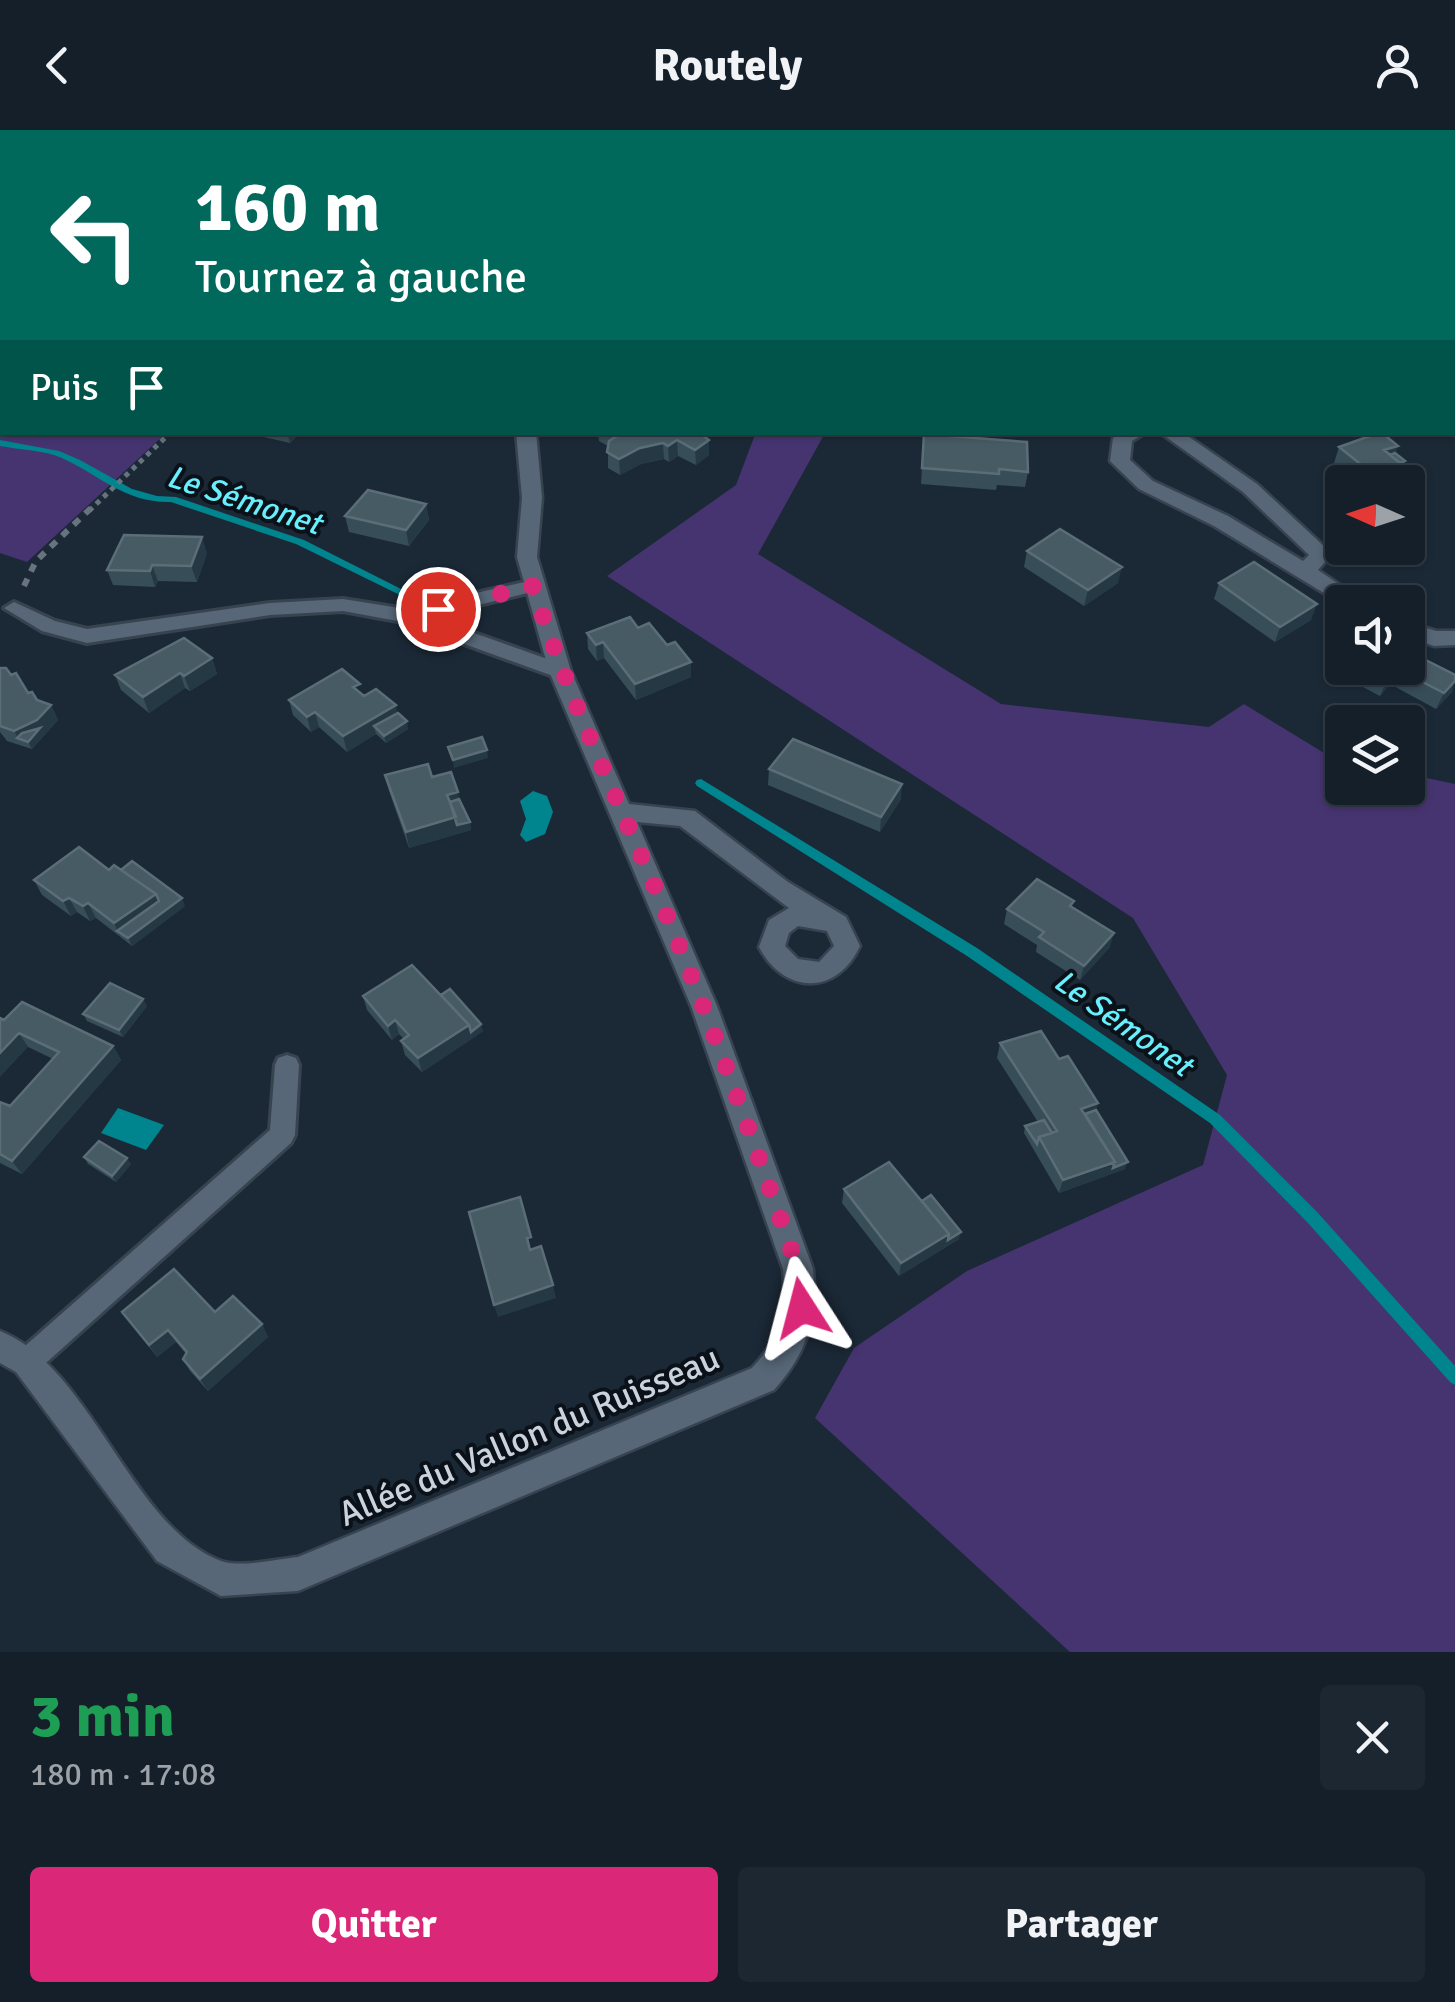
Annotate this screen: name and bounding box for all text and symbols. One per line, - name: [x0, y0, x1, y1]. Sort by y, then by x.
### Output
- icon: back: [30, 38, 85, 93]
- text: Routely: [653, 38, 802, 93]
- icon: person: [1370, 38, 1425, 93]
- text: 160 m: [195, 164, 380, 250]
- icon: left: [30, 170, 160, 300]
- text: Tournez à gauche: [195, 250, 527, 305]
- icon: arrive: [119, 360, 174, 415]
- text: Puis: [30, 364, 99, 411]
- water label: Le Sémonet: [162, 457, 330, 544]
- north arrow: [1325, 465, 1425, 565]
- map controls: [1325, 465, 1425, 805]
- pin: [396, 567, 481, 652]
- icon: arrive: [411, 582, 466, 637]
- button: sound: [1325, 585, 1425, 685]
- button: layers: [1325, 705, 1425, 805]
- water label: Le Sémonet: [1046, 961, 1203, 1087]
- position arrow: [750, 1256, 854, 1360]
- street label: Allée du Vallon du Ruisseau: [332, 1336, 726, 1536]
- text: 3 min: [30, 1680, 175, 1754]
- button: close: [1320, 1685, 1425, 1790]
- text: 180 m · 17:08: [30, 1755, 216, 1794]
- button: Quitter: [30, 1867, 718, 1982]
- button: Partager: [738, 1867, 1425, 1982]

